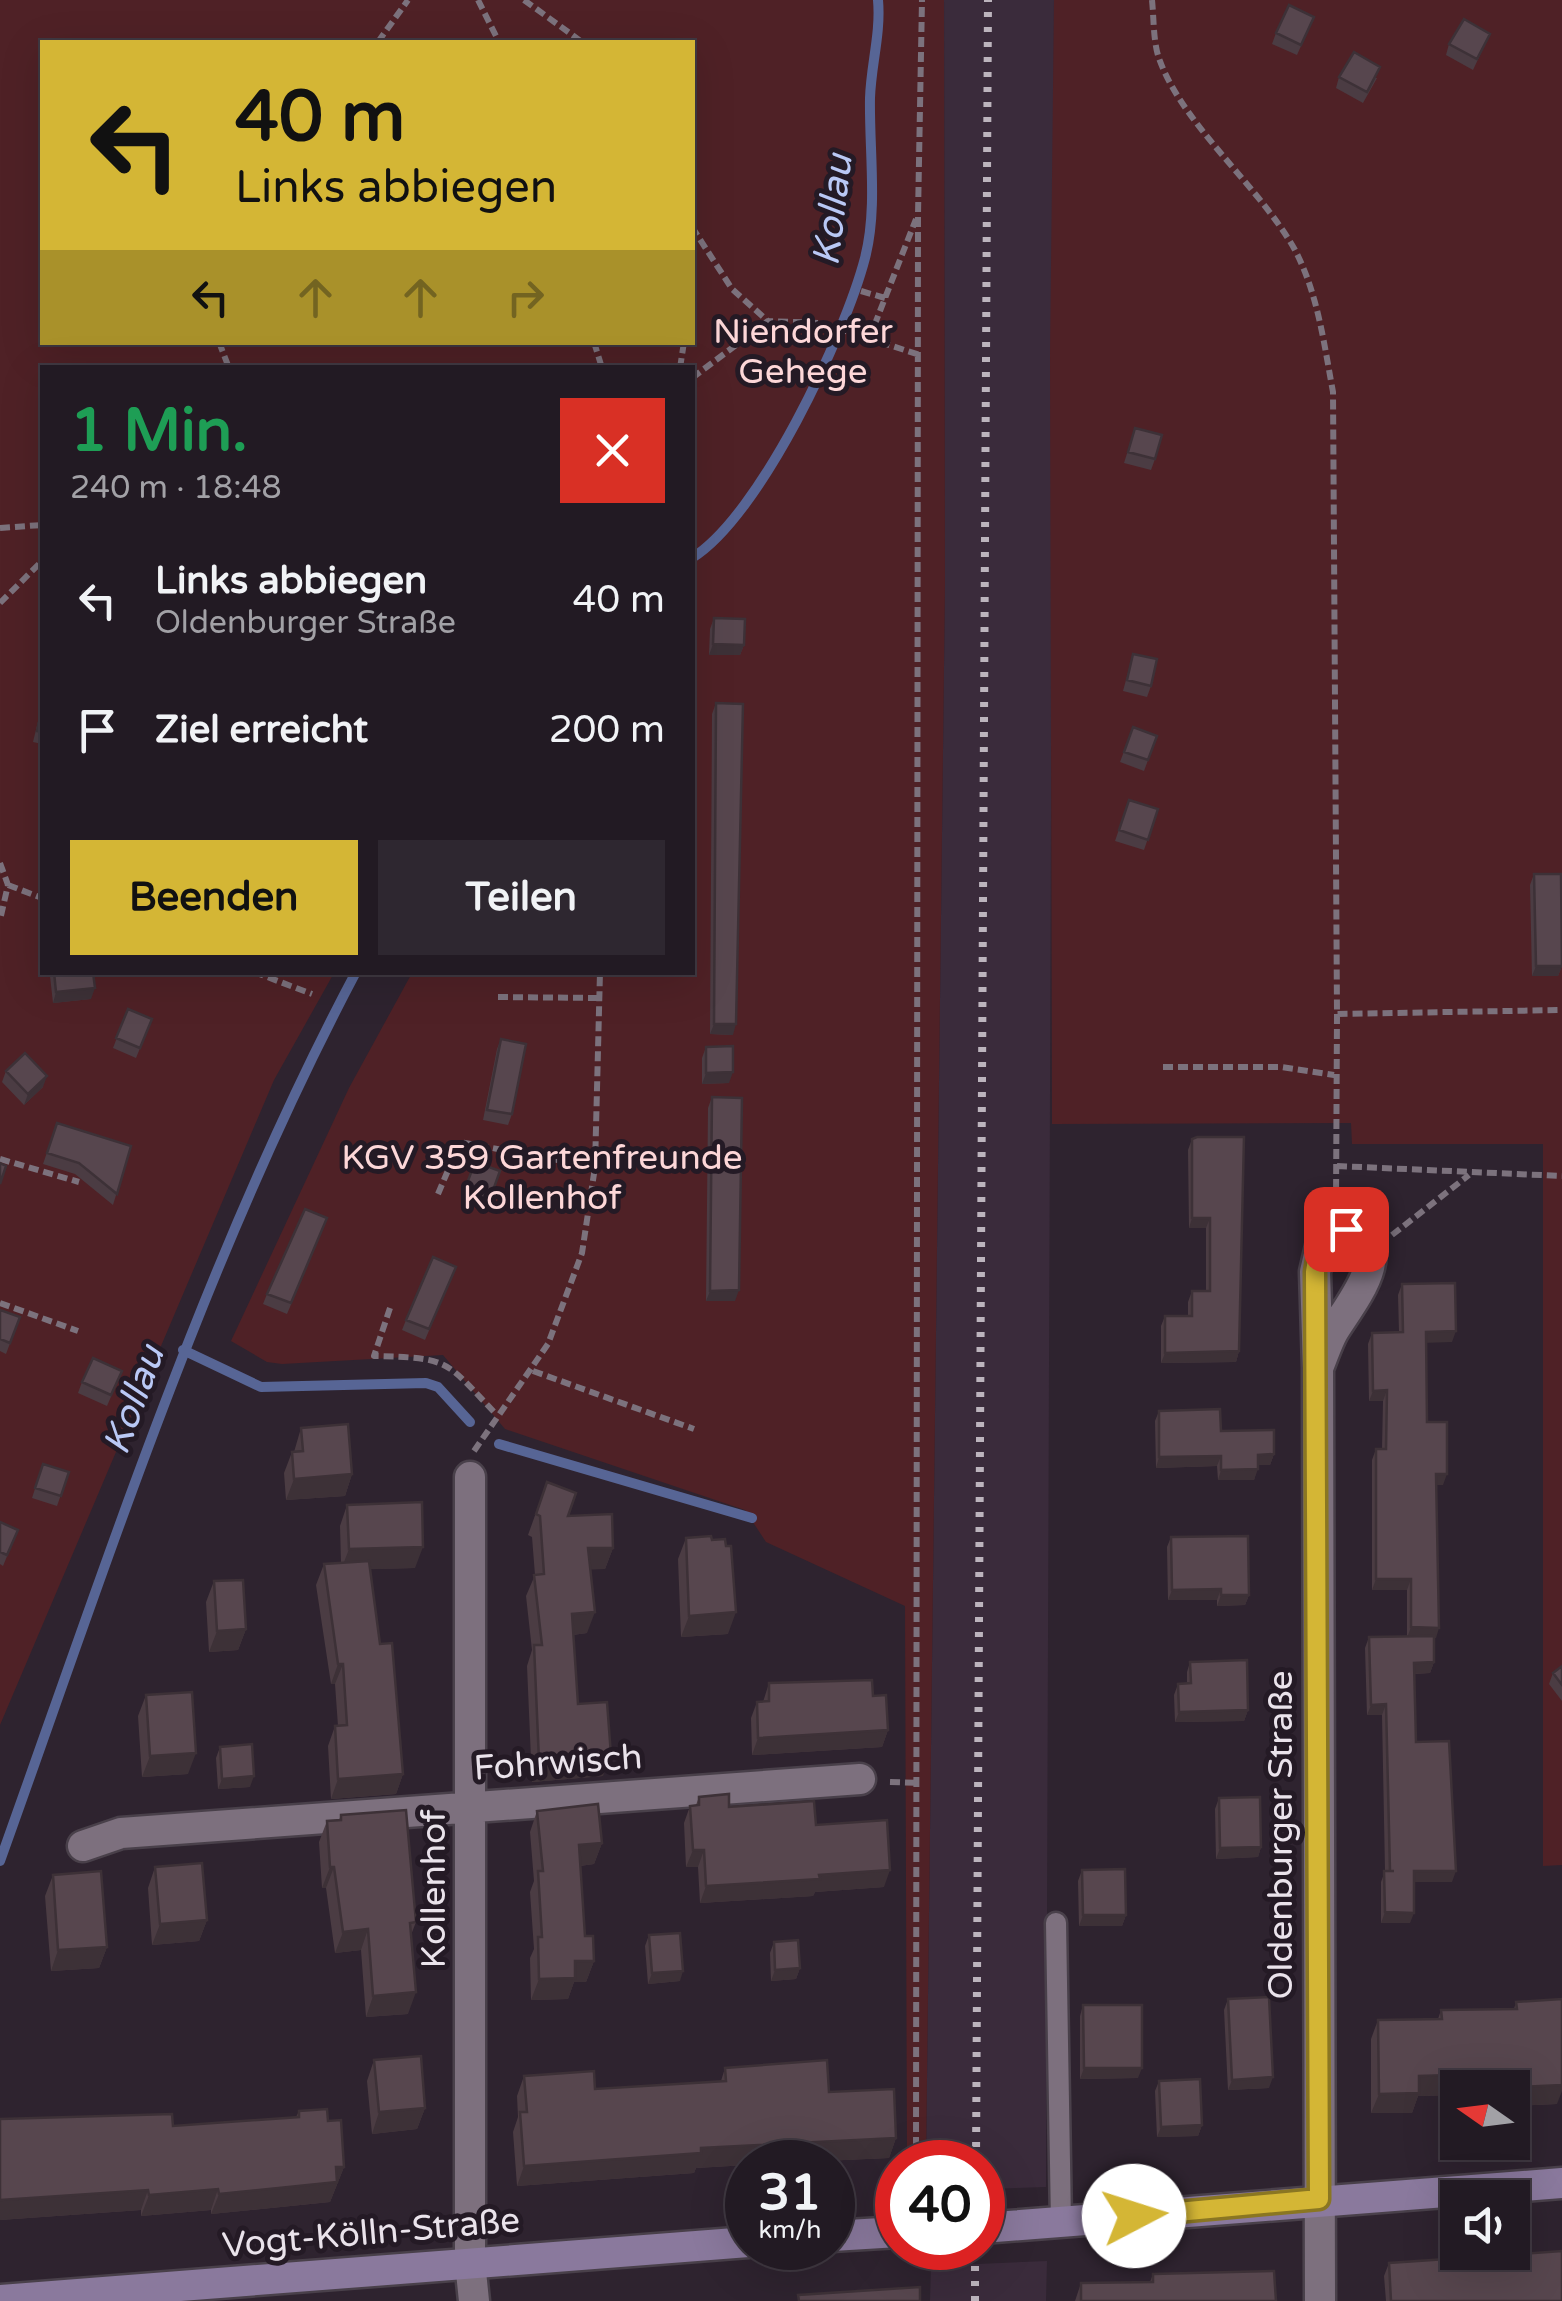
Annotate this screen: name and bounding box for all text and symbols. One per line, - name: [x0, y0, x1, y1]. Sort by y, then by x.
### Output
- text: 40 m: [235, 76, 405, 160]
- icon: left: [70, 80, 200, 210]
- water label: Kollau: [803, 150, 863, 268]
- text: Links abbiegen: [235, 161, 557, 215]
- icon: left: [183, 270, 238, 325]
- icon: ahead: [288, 270, 343, 325]
- icon: ahead: [393, 270, 448, 325]
- icon: right: [498, 270, 553, 325]
- park label: Niendorfer Gehege: [713, 311, 894, 393]
- text: 1 Min.: [70, 395, 248, 467]
- button: close: [560, 398, 665, 503]
- text: 240 m · 18:48: [70, 469, 282, 507]
- text: Links abbiegen: [155, 558, 427, 604]
- icon: left: [70, 573, 125, 628]
- text: 40 m: [573, 577, 665, 623]
- text: Oldenburger Straße: [155, 604, 456, 642]
- icon: arrive: [70, 703, 125, 758]
- text: Ziel erreicht: [155, 707, 368, 753]
- text: 200 m: [549, 707, 665, 753]
- button: Beenden: [70, 840, 358, 955]
- button: Teilen: [378, 840, 665, 955]
- park label: KGV 359 Gartenfreunde Kollenhof: [341, 1137, 743, 1219]
- pin: [1304, 1187, 1389, 1272]
- icon: arrive: [1319, 1202, 1374, 1257]
- water label: Kollau: [93, 1338, 175, 1460]
- street label: Oldenburger Straße: [1260, 1670, 1302, 2000]
- street label: Fohrwisch: [472, 1736, 644, 1790]
- street label: Kollenhof: [413, 1809, 455, 1969]
- north arrow: [1440, 2070, 1530, 2160]
- map controls: [1440, 2070, 1530, 2270]
- speed limit sign: 40: [875, 2140, 1005, 2270]
- text: 31: [759, 2163, 821, 2223]
- position arrow: [1082, 2164, 1186, 2268]
- button: sound: [1440, 2180, 1530, 2270]
- street label: Vogt-Kölln-Straße: [220, 2199, 522, 2267]
- text: km/h: [759, 2215, 821, 2245]

